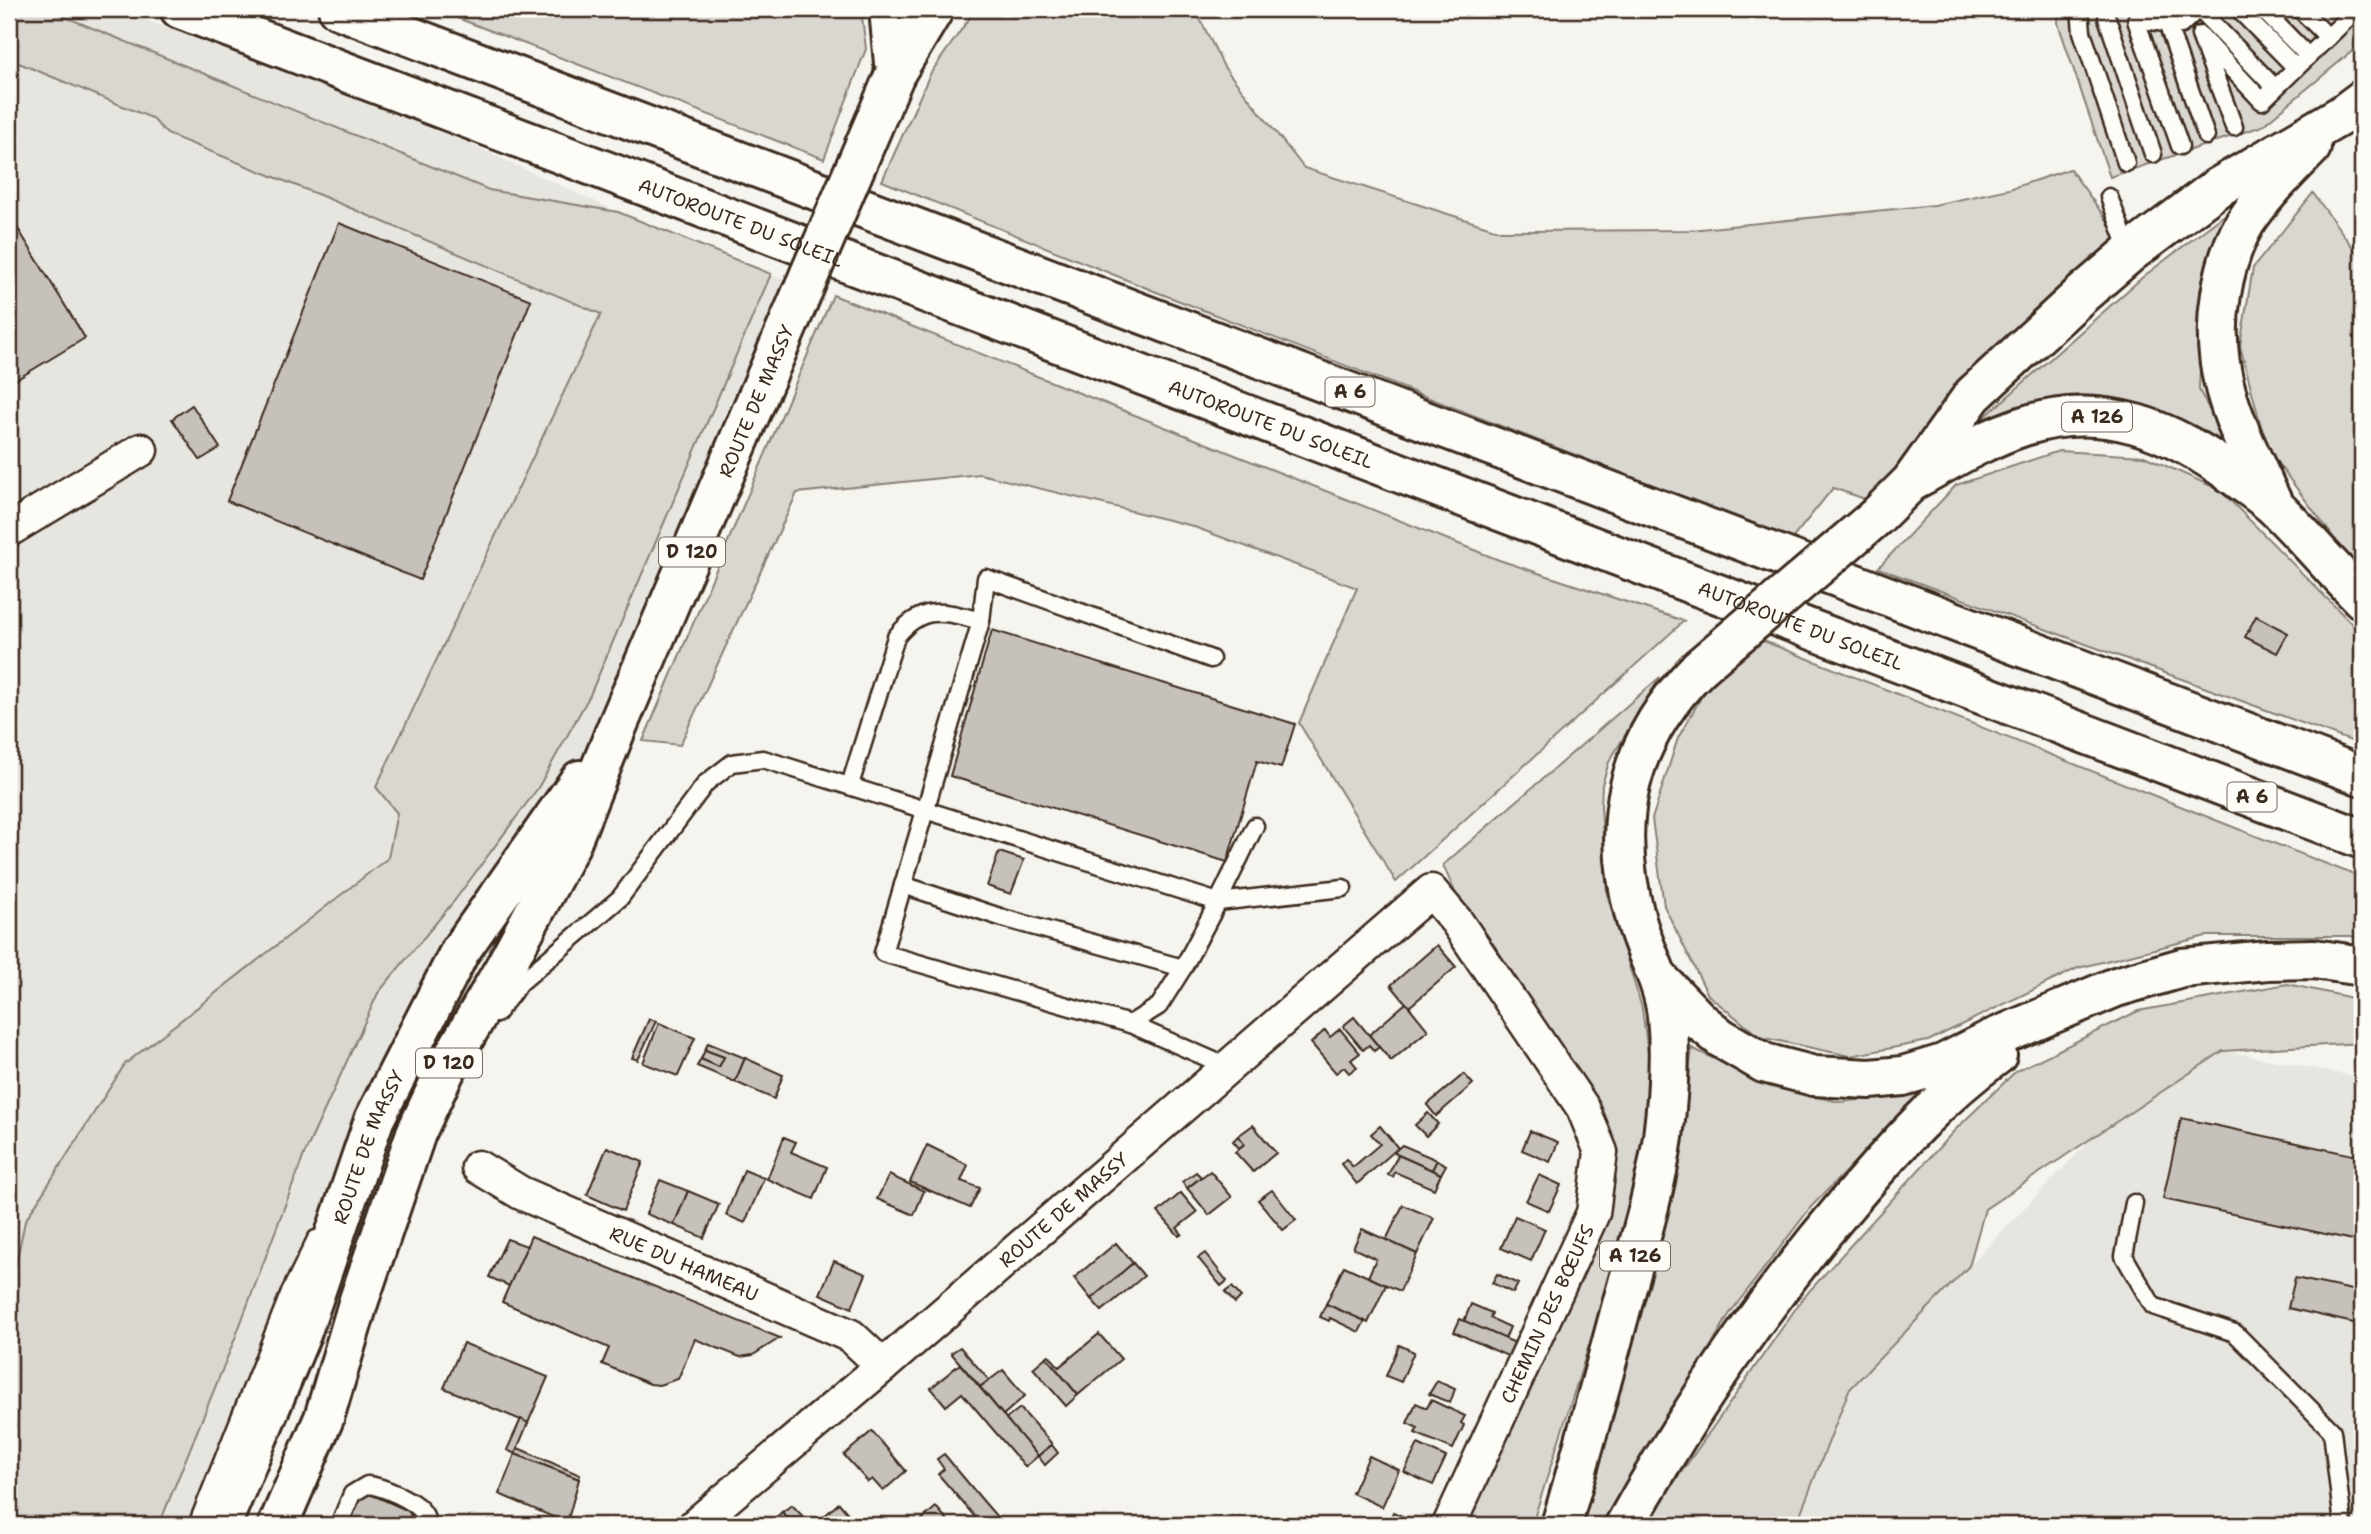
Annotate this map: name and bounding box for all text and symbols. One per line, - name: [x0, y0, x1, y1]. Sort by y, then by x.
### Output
- street label: AUTOROUTE DU SOLEIL: [635, 172, 847, 273]
- street label: ROUTE DE MASSY: [713, 321, 800, 481]
- street label: AUTOROUTE DU SOLEIL: [1165, 374, 1377, 475]
- road number: A 6: [1326, 378, 1374, 406]
- road number: A 126: [2062, 402, 2132, 432]
- road number: D 120: [659, 538, 725, 566]
- street label: AUTOROUTE DU SOLEIL: [1694, 576, 1907, 676]
- road number: A 6: [2228, 782, 2276, 812]
- road number: D 120: [416, 1048, 482, 1078]
- street label: ROUTE DE MASSY: [327, 1065, 411, 1227]
- street label: ROUTE DE MASSY: [994, 1147, 1134, 1273]
- street label: RUE DU HAMEAU: [606, 1221, 762, 1307]
- street label: CHEMIN DES BŒUFS: [1495, 1221, 1600, 1408]
- road number: A 126: [1600, 1241, 1670, 1270]

